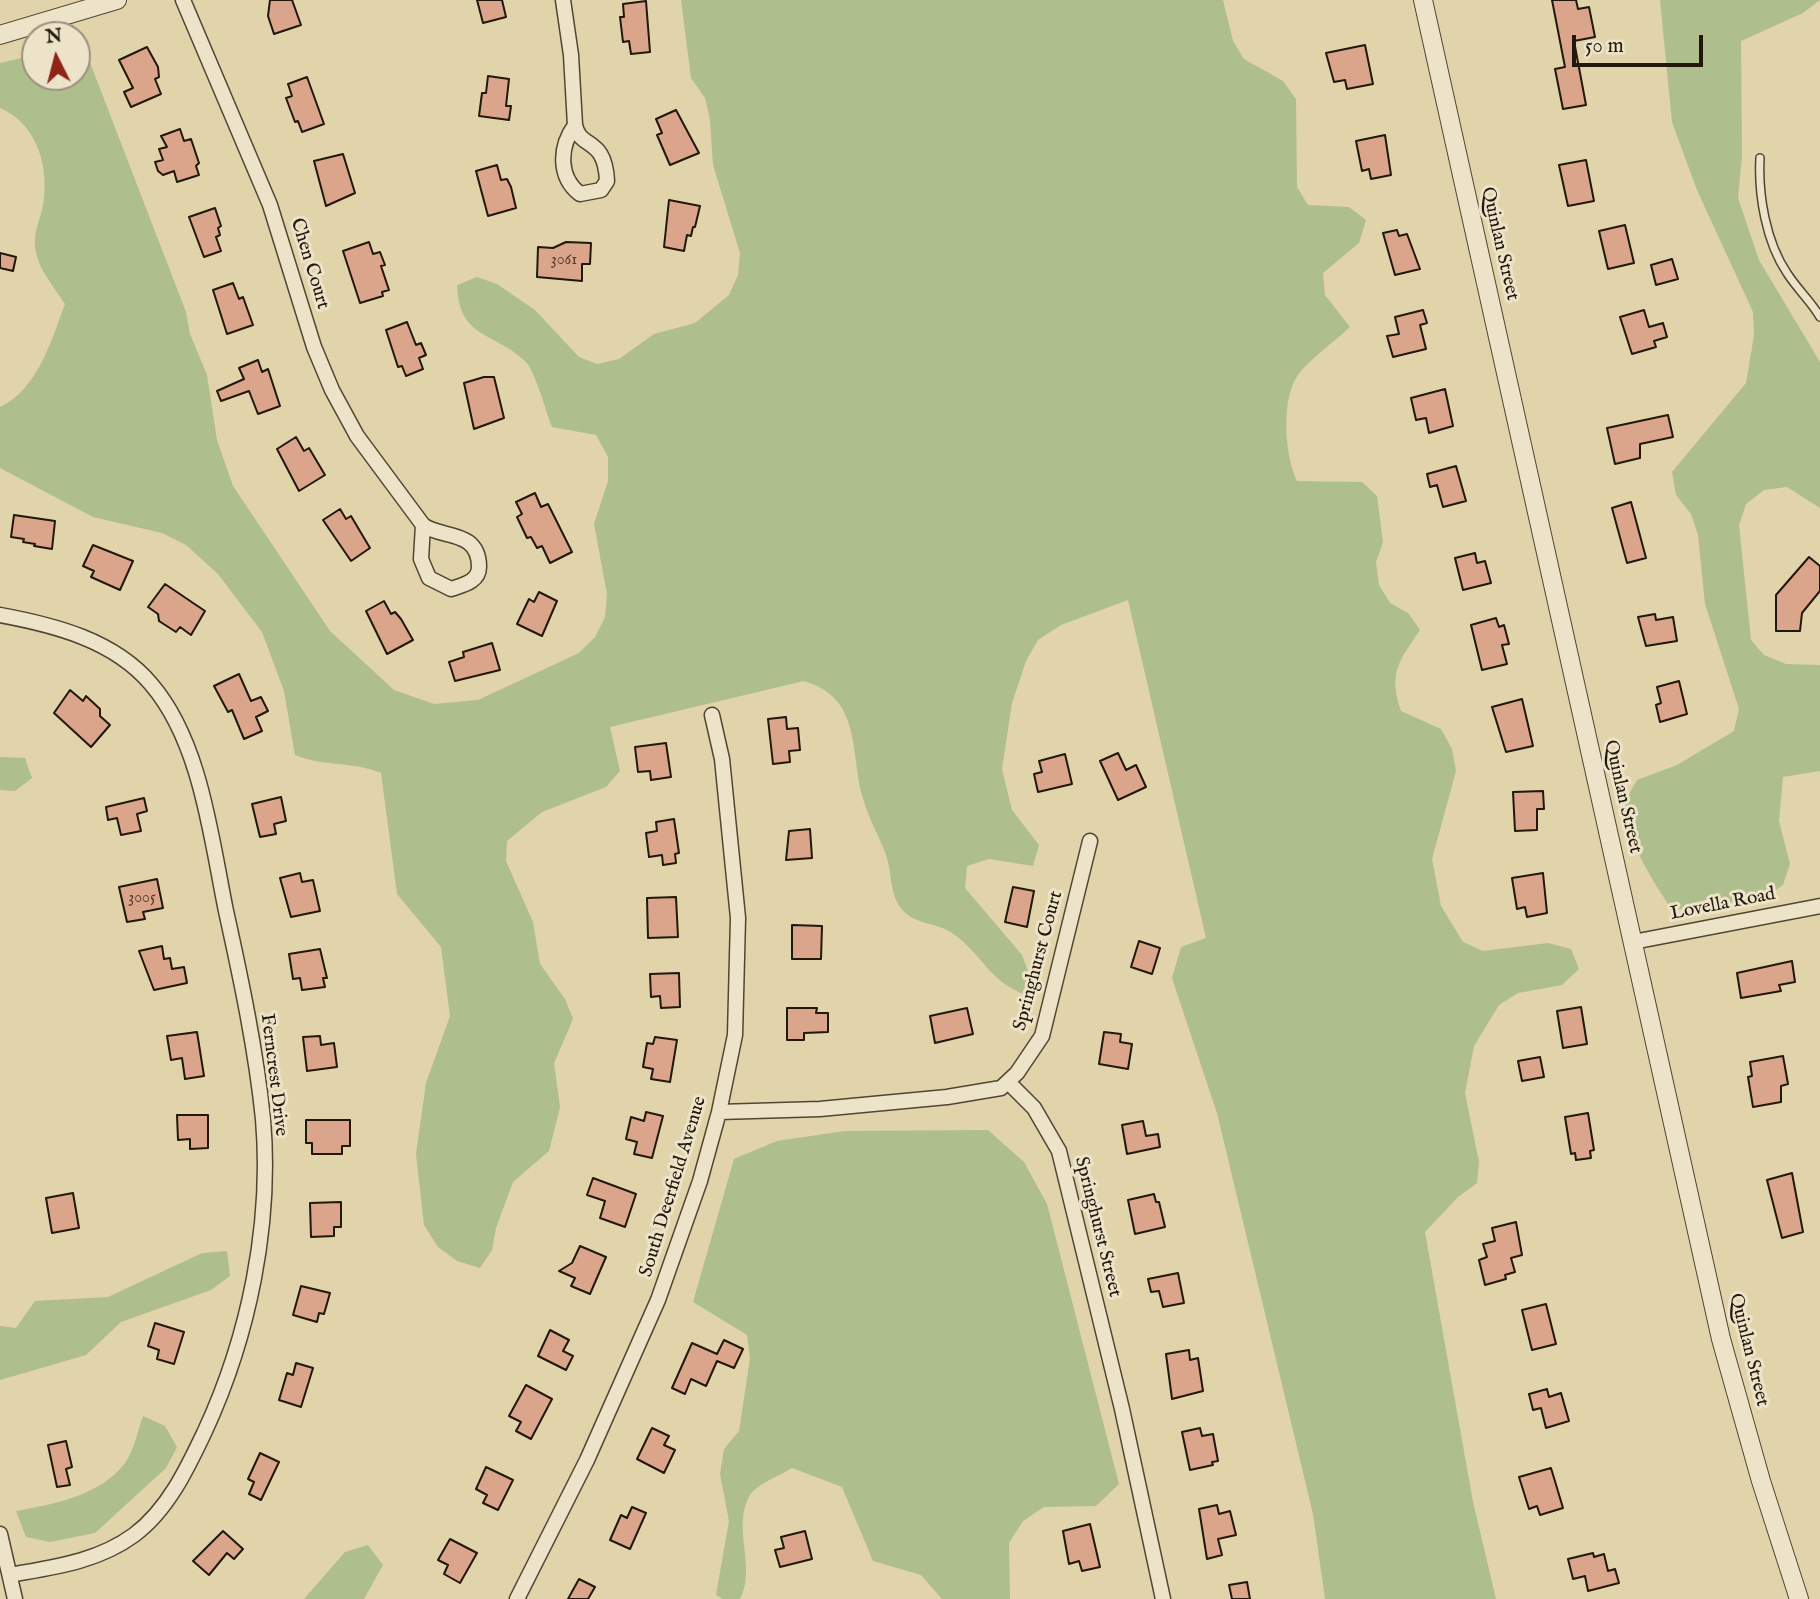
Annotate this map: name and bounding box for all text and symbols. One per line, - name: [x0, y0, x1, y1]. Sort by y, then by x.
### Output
- north arrow: [21, 21, 91, 91]
- scale bar: [1575, 21, 1706, 65]
- text: N: [45, 24, 63, 50]
- text: 50 m: [1585, 33, 1624, 60]
- street label: Quinlan Street: [1475, 185, 1523, 303]
- street label: Chen Court: [284, 216, 334, 312]
- house number: 3061: [551, 251, 577, 271]
- street label: Quinlan Street: [1598, 738, 1646, 856]
- street label: Lovella Road: [1669, 884, 1777, 926]
- house number: 3005: [128, 889, 156, 909]
- street label: Springhurst Court: [1009, 889, 1069, 1033]
- street label: Ferncrest Drive: [254, 1012, 292, 1138]
- street label: South Deerfield Avenue: [636, 1094, 712, 1280]
- street label: Springhurst Street: [1069, 1154, 1125, 1300]
- street label: Quinlan Street: [1723, 1291, 1773, 1409]

